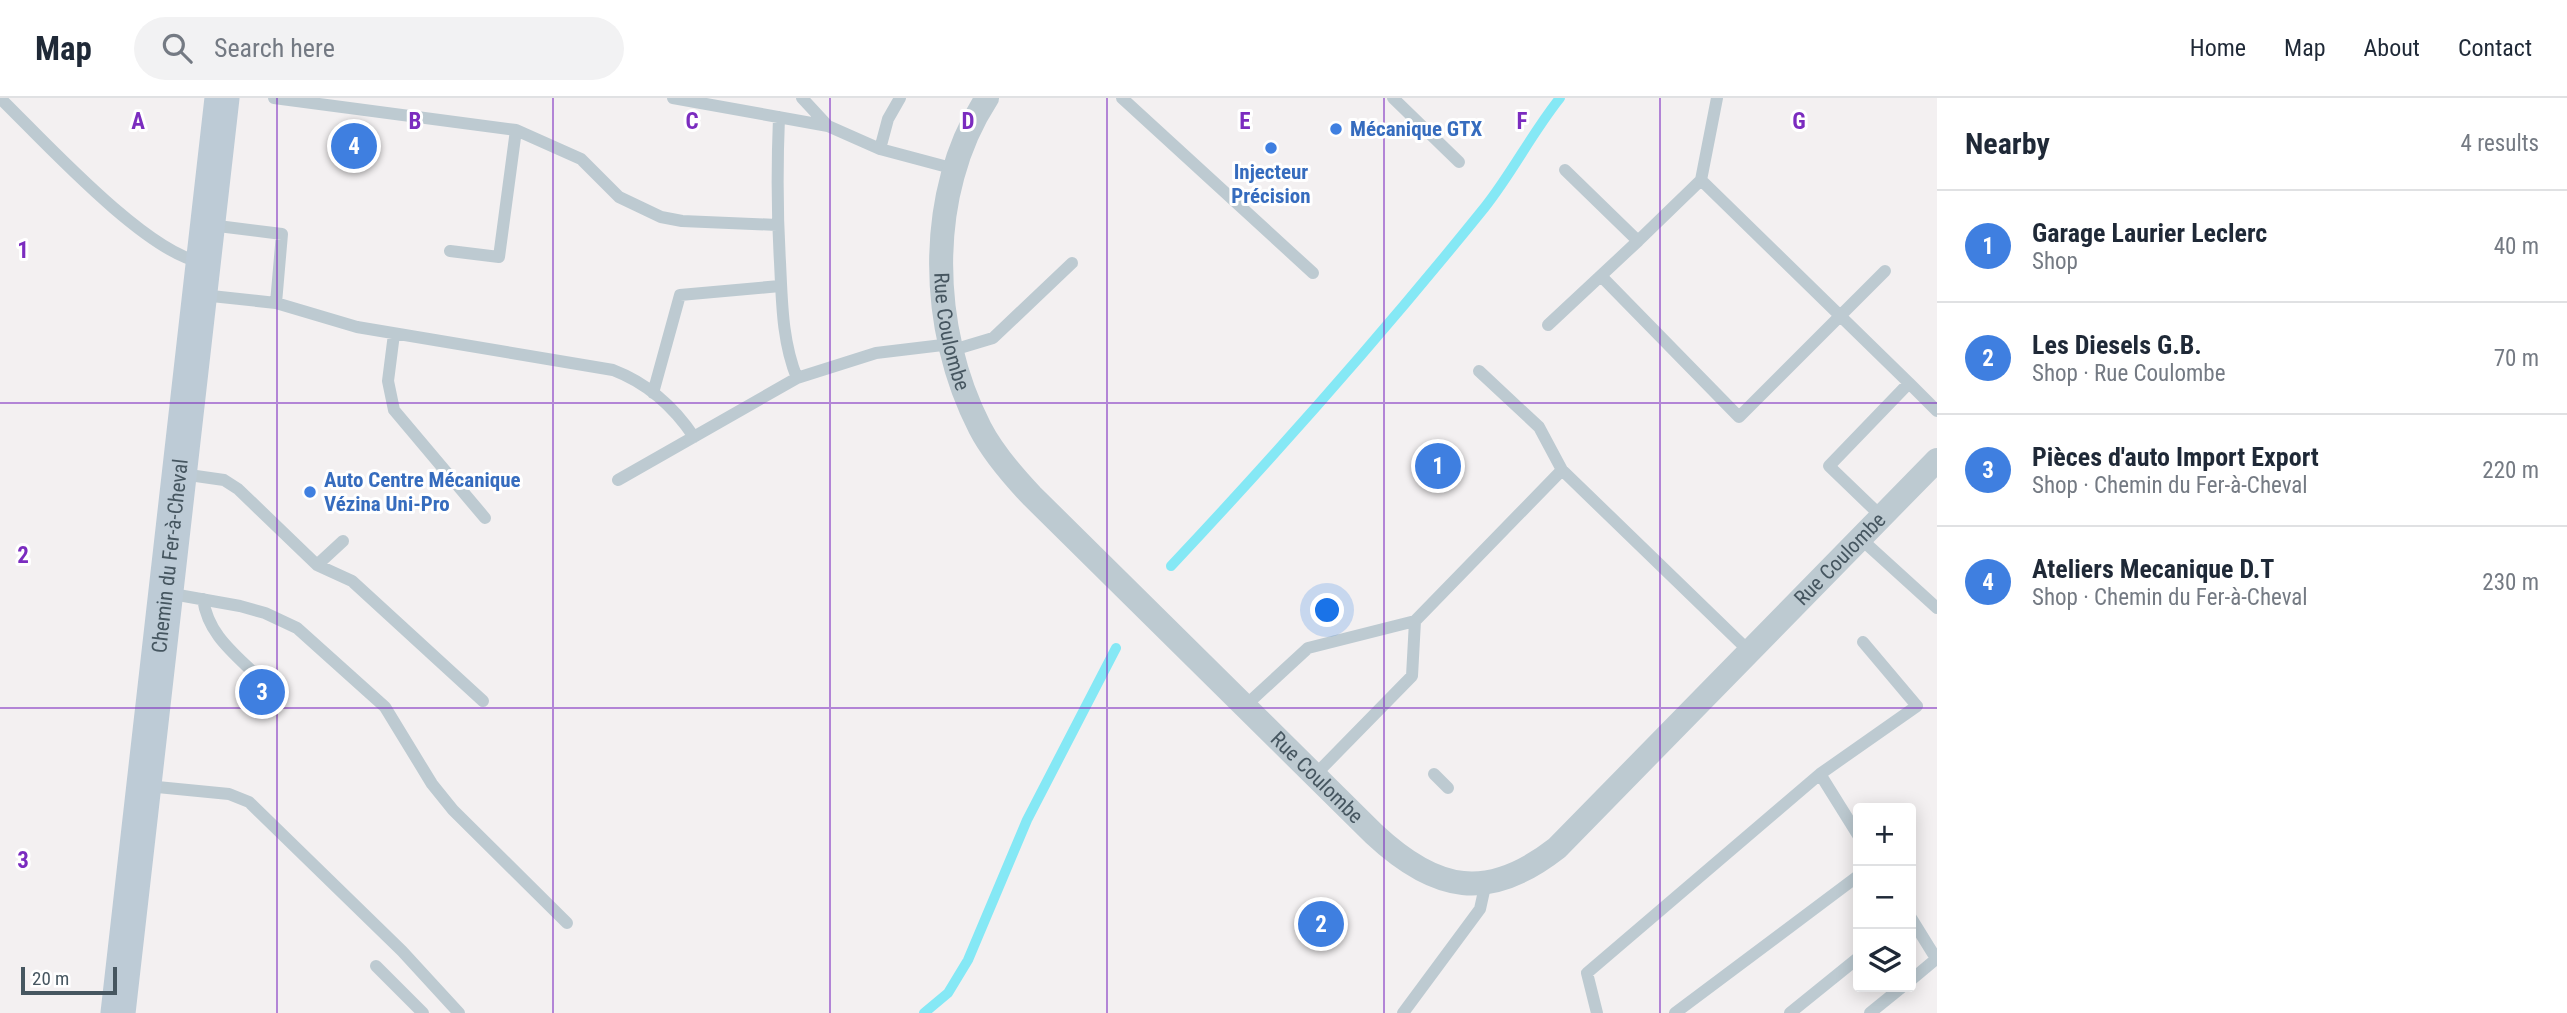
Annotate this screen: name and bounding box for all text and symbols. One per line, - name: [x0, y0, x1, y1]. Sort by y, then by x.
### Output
- search box: [134, 17, 624, 80]
- text: Map: [35, 29, 92, 68]
- icon: search: [158, 29, 196, 67]
- text: Search here: [214, 33, 335, 63]
- text: Home: [2190, 34, 2246, 62]
- text: Map: [2284, 34, 2326, 62]
- text: About: [2364, 34, 2420, 62]
- text: Contact: [2458, 34, 2532, 62]
- text: A: [131, 108, 145, 135]
- text: B: [409, 108, 421, 135]
- text: C: [685, 108, 699, 135]
- text: D: [962, 108, 975, 135]
- text: E: [1239, 108, 1251, 135]
- text: F: [1517, 108, 1528, 135]
- text: G: [1792, 108, 1806, 135]
- place label: Mécanique GTX: [1350, 117, 1482, 141]
- pin: 4: [331, 120, 377, 172]
- marker: Mécanique GTX: [1328, 121, 1344, 137]
- text: Nearby: [1965, 126, 2050, 161]
- text: 4 results: [2461, 130, 2539, 157]
- marker: Injecteur Précision: [1263, 140, 1279, 156]
- place label: Injecteur Précision: [1231, 160, 1311, 208]
- text: Garage Laurier Leclerc: [2032, 218, 2267, 248]
- text: 1: [1982, 233, 1994, 260]
- text: 40 m: [2494, 233, 2539, 260]
- text: 1: [17, 237, 29, 264]
- text: Shop: [2032, 248, 2078, 275]
- street label: Rue Coulombe: [929, 272, 975, 394]
- text: Les Diesels G.B.: [2032, 330, 2202, 360]
- text: 2: [1982, 345, 1994, 372]
- text: 70 m: [2494, 345, 2539, 372]
- text: Shop · Rue Coulombe: [2032, 360, 2225, 387]
- pin: 1: [1415, 440, 1461, 492]
- text: Pièces d'auto Import Export: [2032, 442, 2319, 472]
- text: 3: [1982, 457, 1994, 484]
- text: 220 m: [2482, 457, 2539, 484]
- street label: Chemin du Fer-à-Cheval: [147, 458, 193, 654]
- place label: Auto Centre Mécanique Vézina Uni-Pro: [324, 468, 521, 516]
- text: Shop · Chemin du Fer-à-Cheval: [2032, 472, 2308, 499]
- marker: Auto Centre Mécanique Vézina Uni-Pro: [302, 484, 318, 500]
- street label: Rue Coulombe: [1789, 508, 1891, 610]
- text: 2: [17, 542, 29, 569]
- text: Ateliers Mecanique D.T: [2032, 554, 2274, 584]
- text: 4: [1982, 569, 1994, 596]
- text: 230 m: [2482, 569, 2539, 596]
- text: Shop · Chemin du Fer-à-Cheval: [2032, 584, 2308, 611]
- your location: [1310, 593, 1344, 627]
- pin: 3: [239, 666, 285, 718]
- street label: Rue Coulombe: [1266, 727, 1368, 828]
- map controls: [1853, 803, 1916, 992]
- button: +: [1853, 803, 1916, 866]
- text: 3: [17, 847, 29, 874]
- button: −: [1853, 866, 1916, 929]
- pin: 2: [1298, 898, 1344, 950]
- button: layers: [1853, 929, 1916, 992]
- scale bar: [21, 964, 117, 996]
- text: 20 m: [32, 967, 69, 990]

